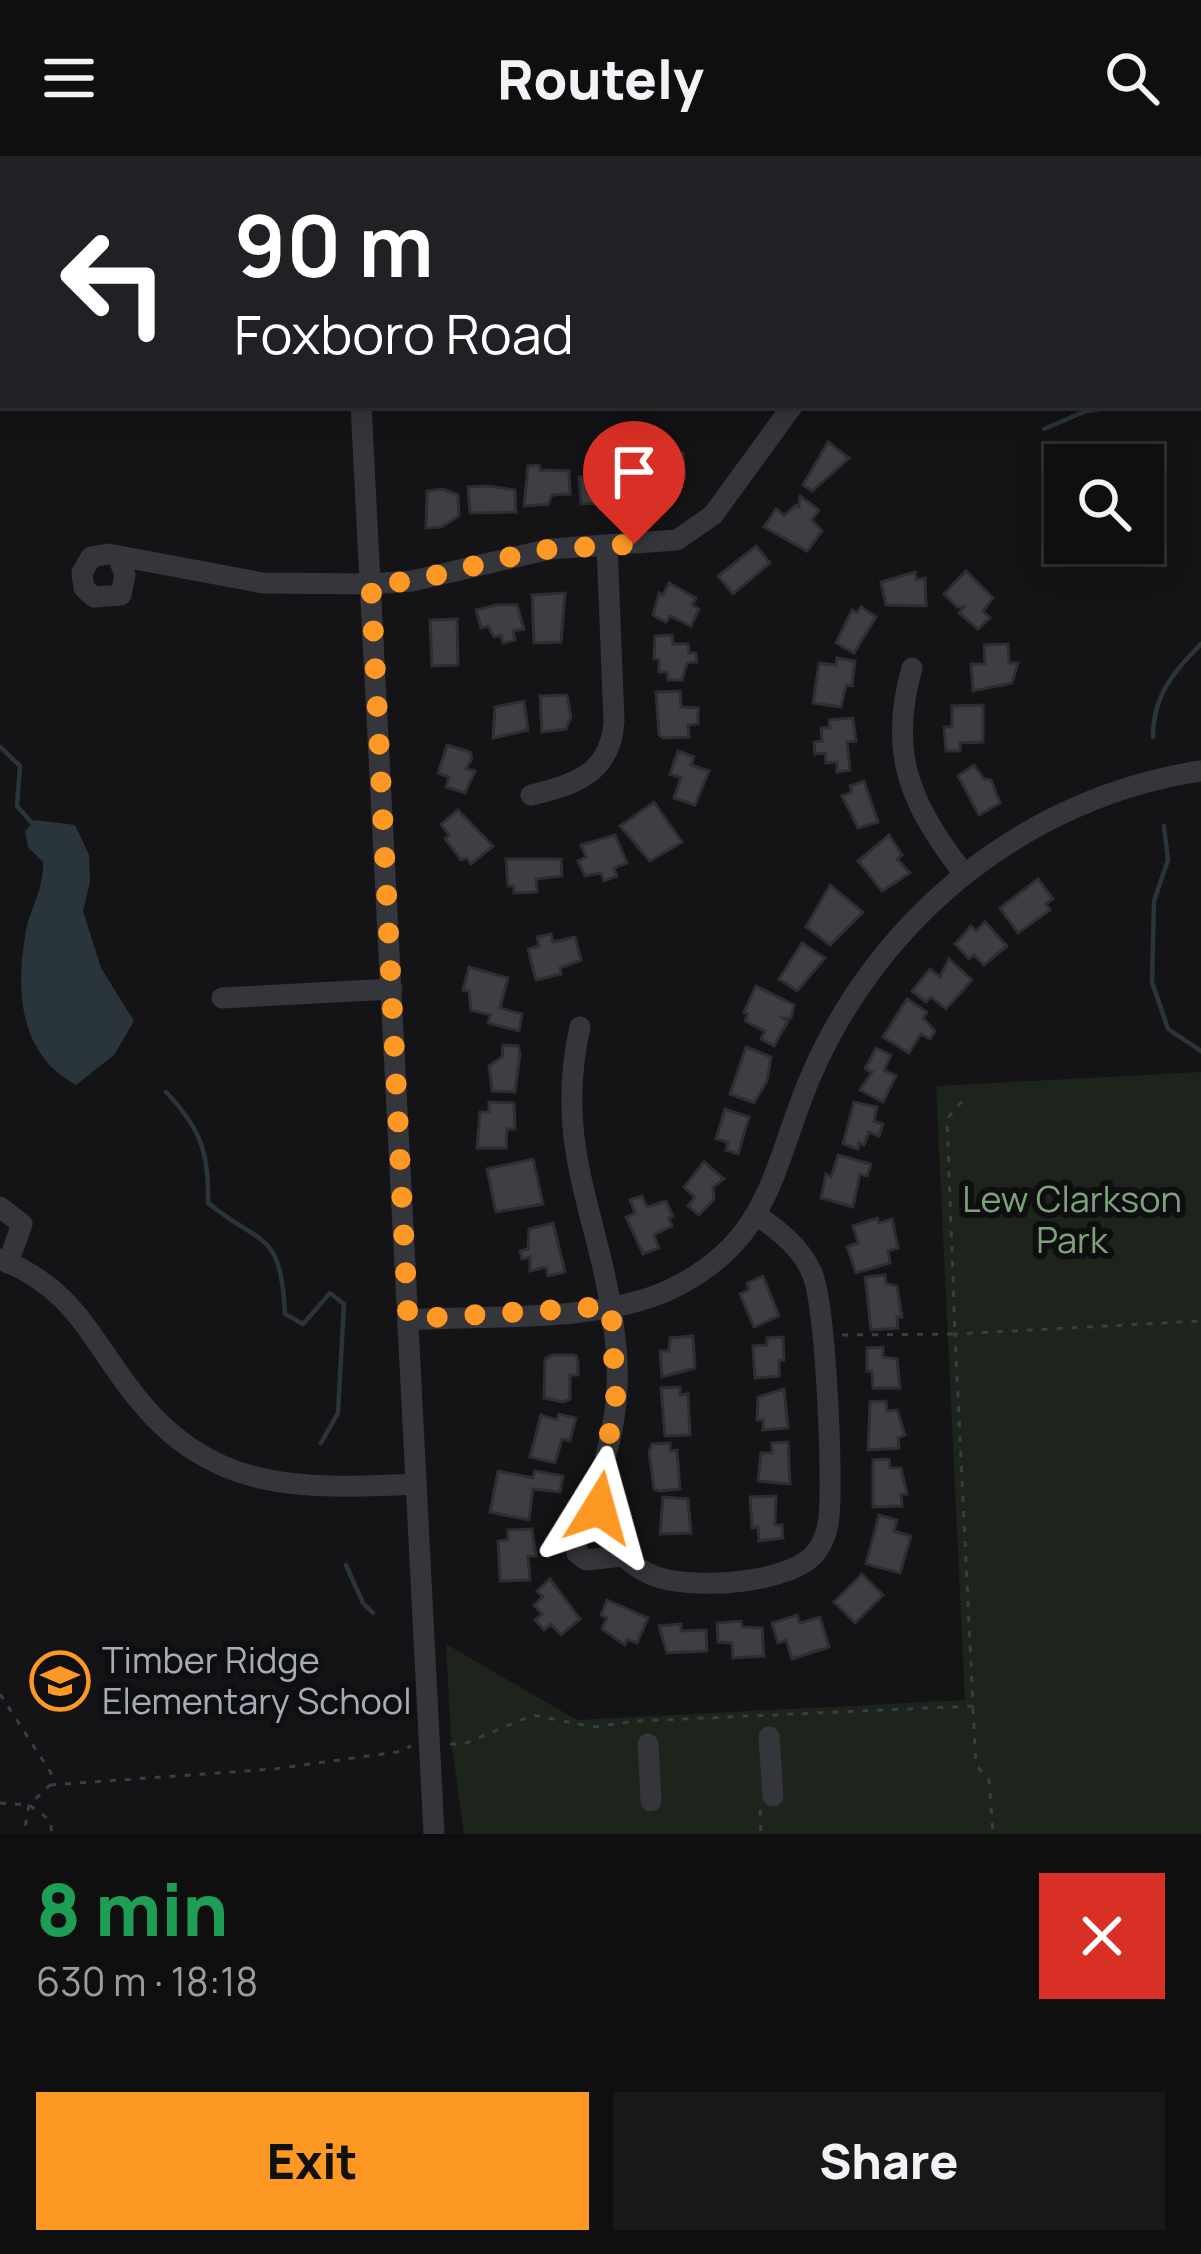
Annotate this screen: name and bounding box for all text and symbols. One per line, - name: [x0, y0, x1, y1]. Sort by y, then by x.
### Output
- text: Routely: [497, 41, 704, 115]
- icon: menu: [36, 45, 102, 111]
- icon: search: [1099, 45, 1165, 111]
- text: 90 m: [234, 187, 434, 302]
- icon: left: [36, 204, 192, 360]
- text: Foxboro Road: [234, 296, 574, 370]
- pin: [583, 421, 685, 544]
- icon: arrive: [601, 439, 667, 505]
- map controls: [1044, 444, 1164, 564]
- button: search: [1044, 444, 1164, 564]
- park label: Lew Clarkson Park: [962, 1174, 1182, 1264]
- position arrow: [536, 1445, 662, 1571]
- place label: Timber Ridge Elementary School: [102, 1635, 412, 1725]
- school or university icon: Timber Ridge Elementary School: [29, 1650, 91, 1712]
- text: 8 min: [36, 1859, 228, 1958]
- button: close: [1039, 1873, 1165, 1999]
- text: 630 m · 18:18: [36, 1954, 258, 2008]
- button: Exit: [36, 2092, 589, 2230]
- button: Share: [613, 2092, 1165, 2230]

